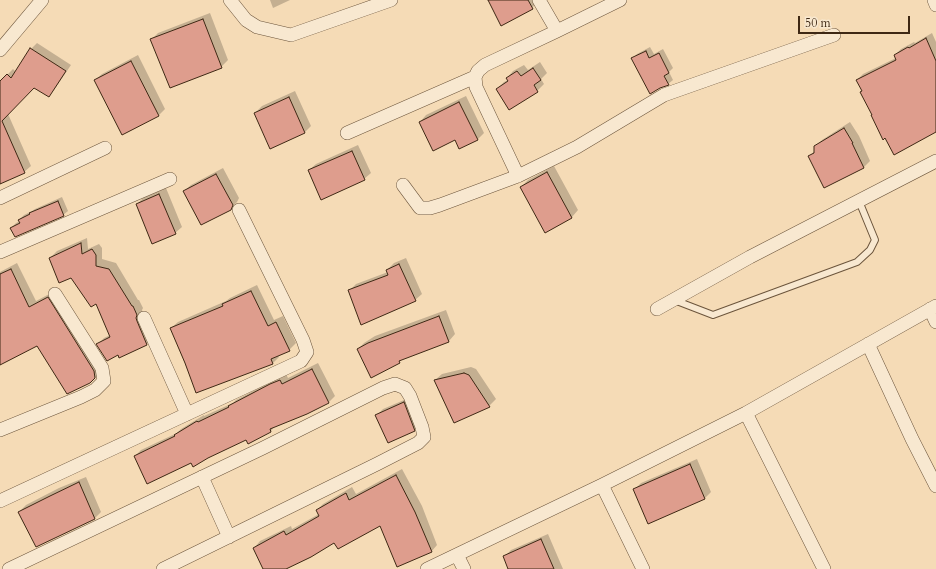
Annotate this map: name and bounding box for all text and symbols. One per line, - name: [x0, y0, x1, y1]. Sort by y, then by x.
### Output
- scale bar: [800, 8, 912, 34]
- text: 50 m: [805, 15, 831, 31]

